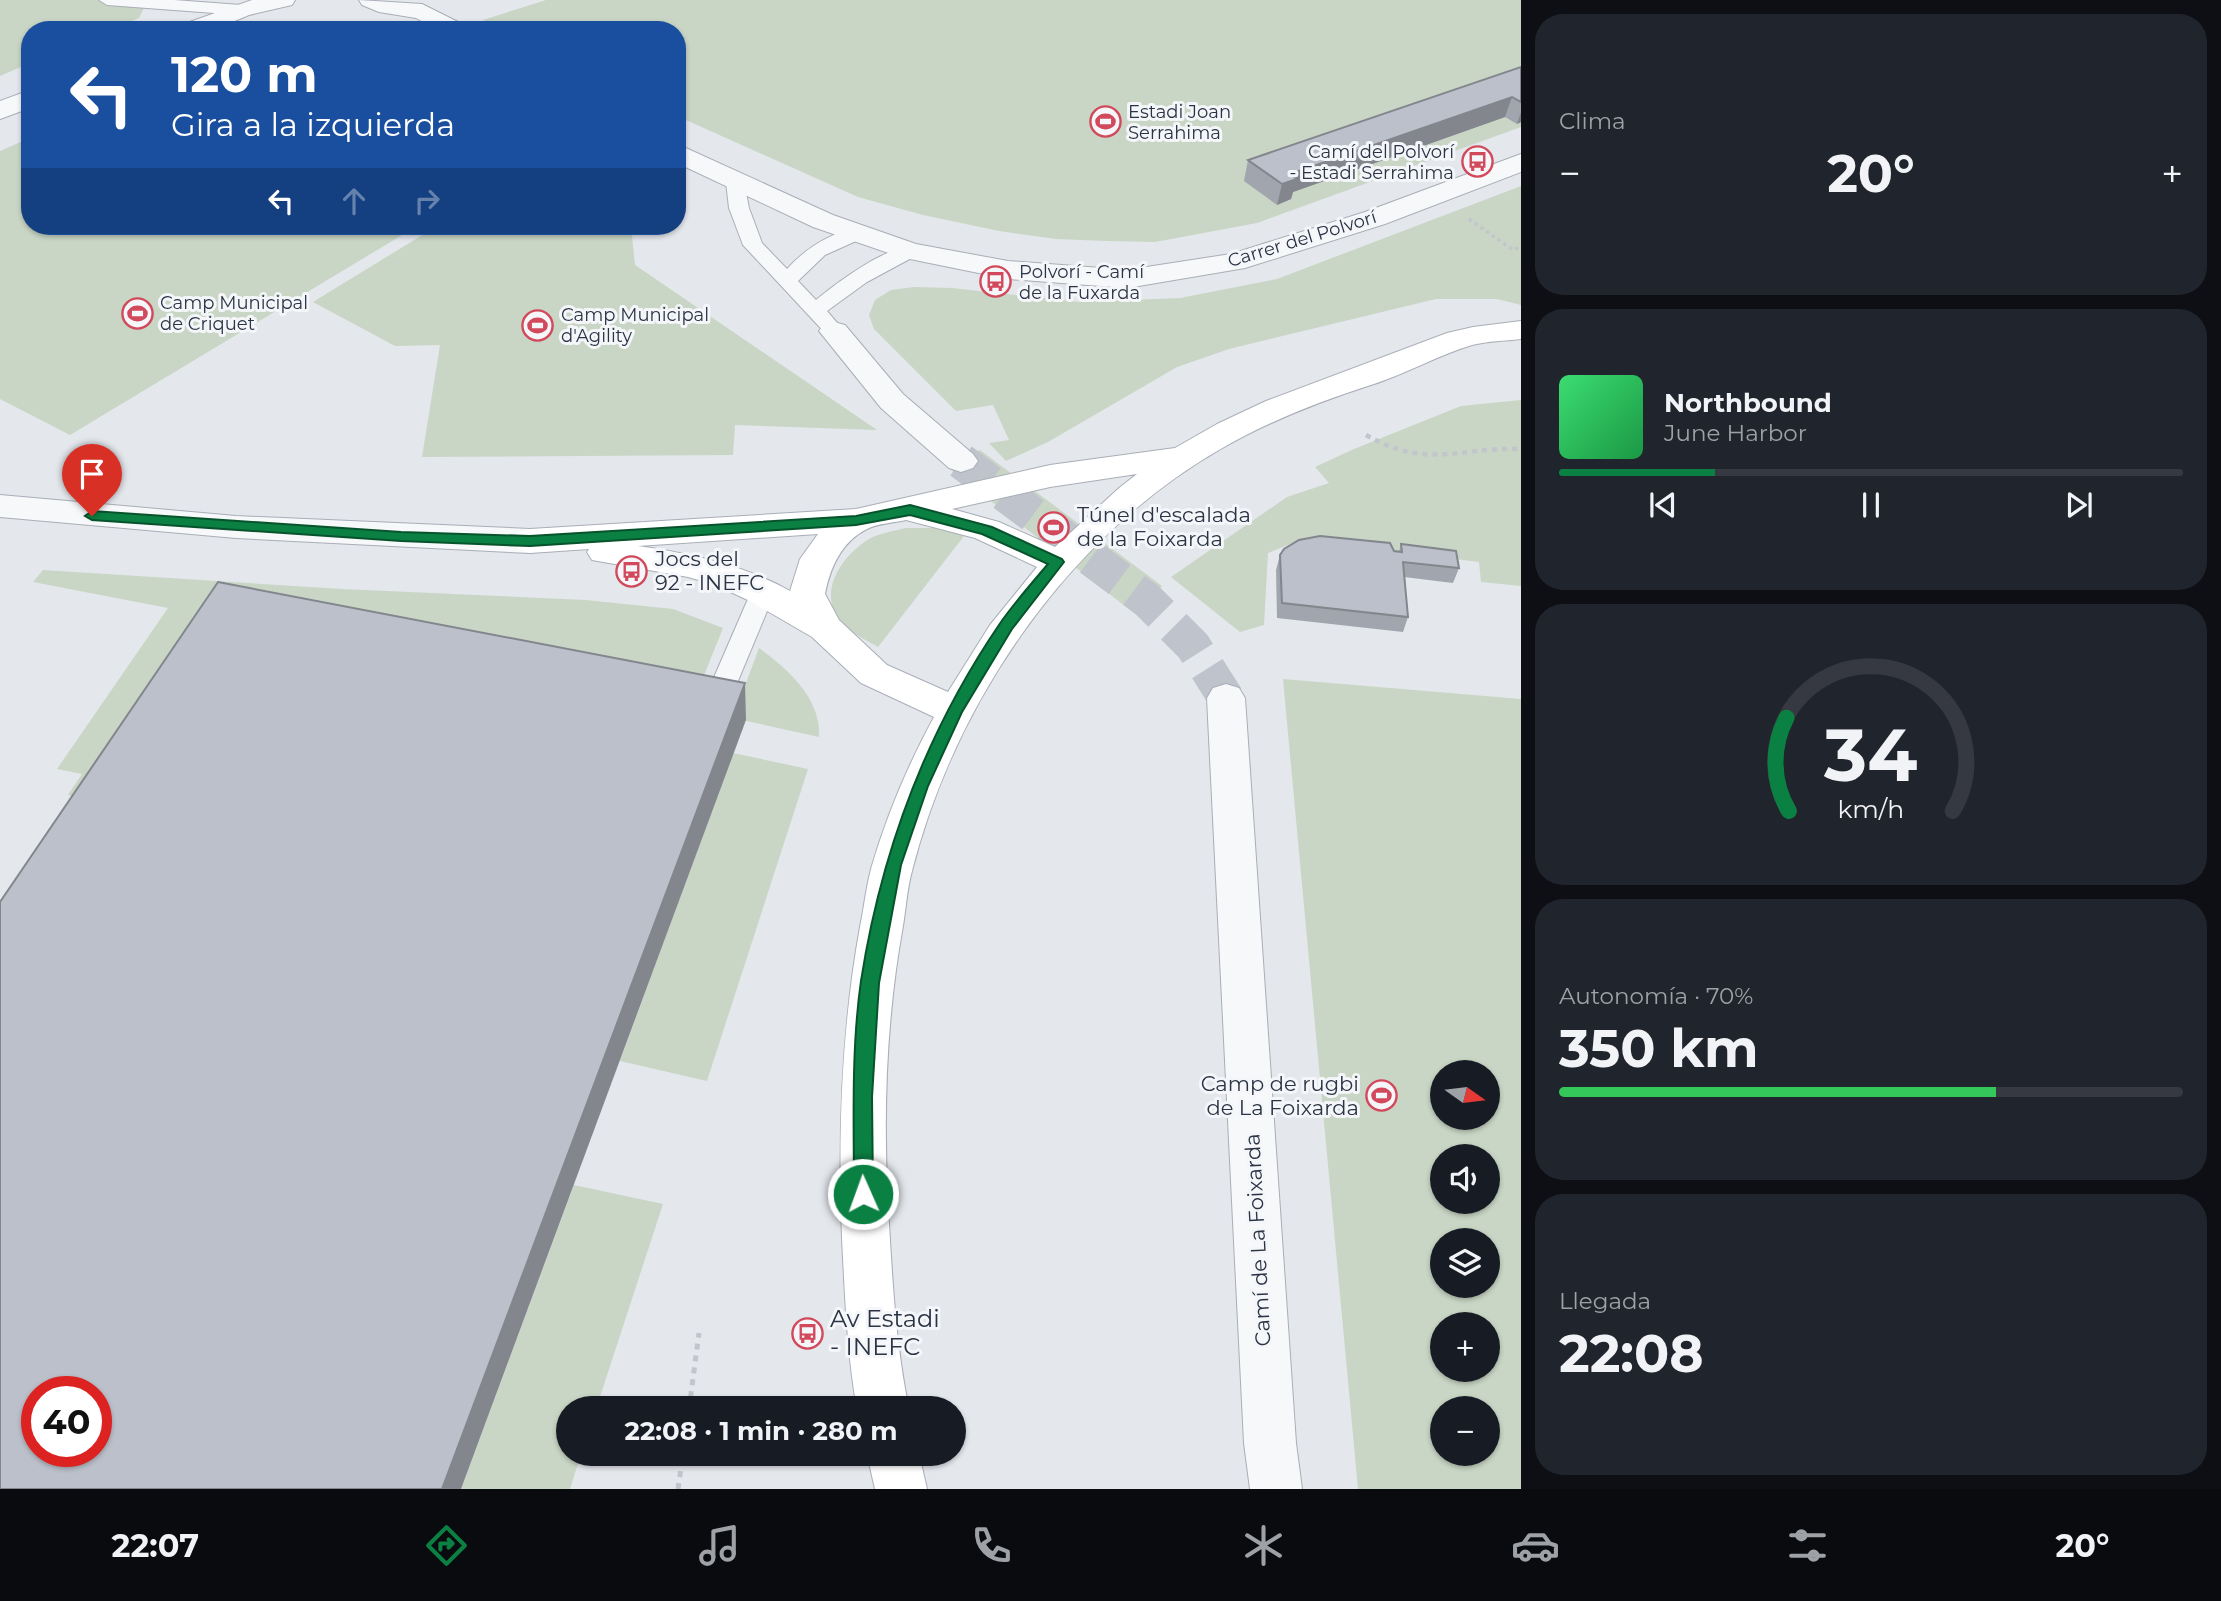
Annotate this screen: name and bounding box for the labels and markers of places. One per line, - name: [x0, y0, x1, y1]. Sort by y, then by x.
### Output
- place label: Estadi Joan Serrahima: [1128, 101, 1231, 144]
- sports icon: Estadi Joan Serrahima: [1088, 105, 1122, 139]
- place label: Camí del Polvorí - Estadi Serrahima: [1290, 141, 1455, 184]
- bus stop icon: Camí del Polvorí - Estadi Serrahima: [1460, 145, 1494, 179]
- place label: Polvorí - Camí de la Fuxarda: [1019, 261, 1145, 304]
- bus stop icon: Polvorí - Camí de la Fuxarda: [979, 265, 1013, 299]
- place label: Camp Municipal de Criquet: [160, 292, 308, 335]
- sports icon: Camp Municipal de Criquet: [120, 296, 154, 330]
- place label: Camp Municipal d'Agility: [561, 304, 709, 347]
- sports icon: Camp Municipal d'Agility: [521, 308, 555, 342]
- pin: [62, 444, 122, 516]
- place label: Túnel d'escalada de la Foixarda: [1077, 502, 1251, 551]
- sports icon: Túnel d'escalada de la Foixarda: [1037, 510, 1071, 544]
- place label: Jocs del 92 - INEFC: [654, 546, 764, 595]
- bus stop icon: Jocs del 92 - INEFC: [615, 554, 649, 588]
- place label: Camp de rugbi de La Foixarda: [1201, 1071, 1359, 1120]
- sports icon: Camp de rugbi de La Foixarda: [1365, 1079, 1399, 1113]
- place label: Av Estadi - INEFC: [830, 1304, 940, 1361]
- bus stop icon: Av Estadi - INEFC: [790, 1316, 824, 1350]

